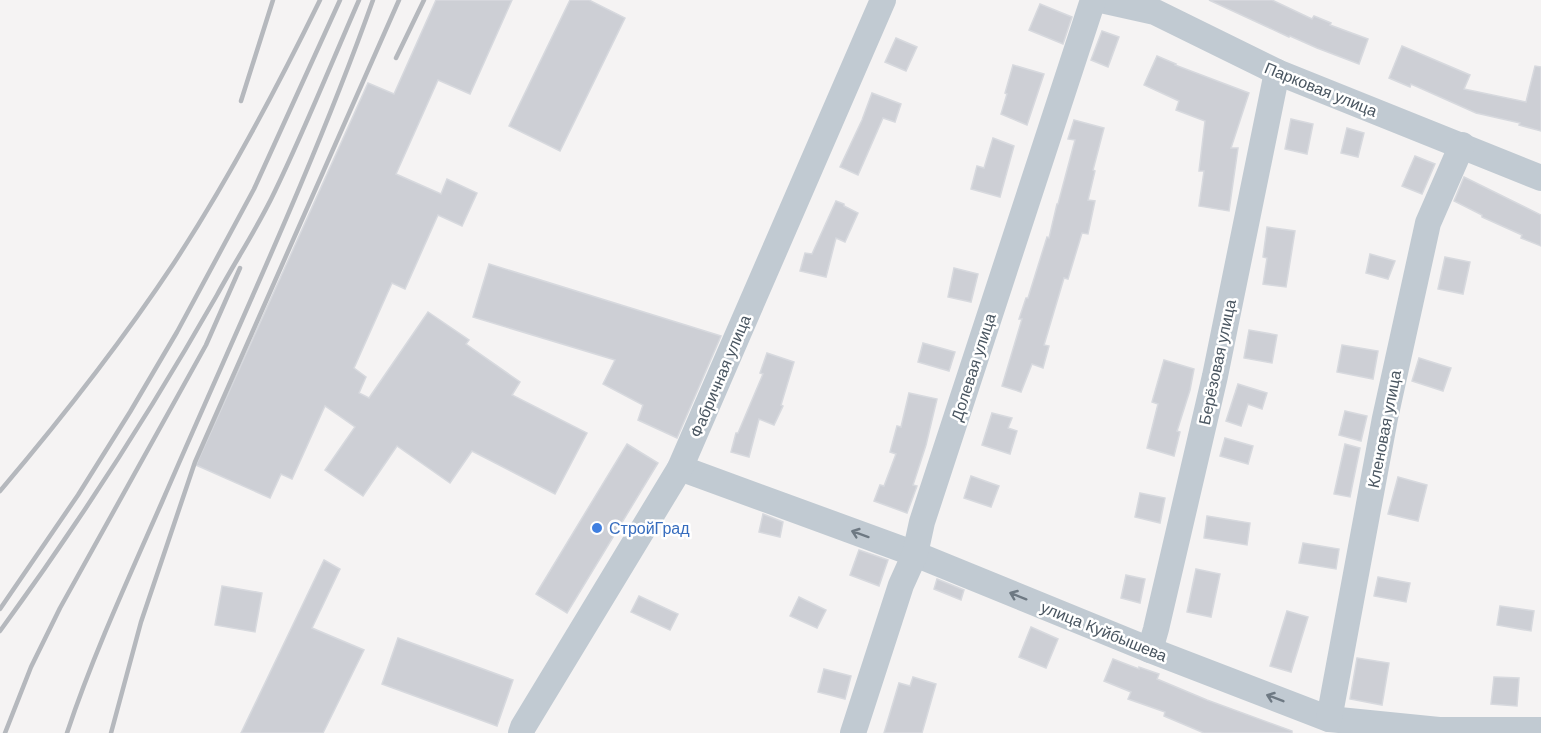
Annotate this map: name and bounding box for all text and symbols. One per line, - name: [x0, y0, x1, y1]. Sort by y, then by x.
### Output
- street label: Парковая улица: [1262, 59, 1380, 120]
- street label: Берёзовая улица: [1196, 298, 1239, 426]
- street label: Долевая улица: [948, 311, 999, 423]
- street label: Фабричная улица: [687, 312, 754, 440]
- street label: Кленовая улица: [1365, 369, 1404, 489]
- place label: СтройГрад: [609, 520, 690, 537]
- marker: СтройГрад: [590, 521, 604, 535]
- one-way arrow: [851, 528, 870, 539]
- one-way arrow: [1009, 590, 1028, 601]
- street label: улица Куйбышева: [1038, 598, 1169, 665]
- one-way arrow: [1266, 692, 1284, 703]

